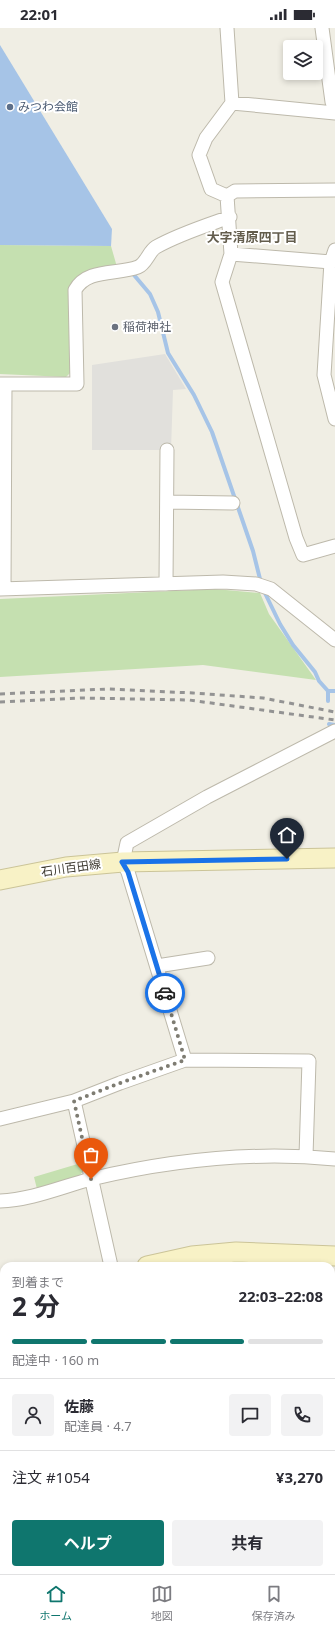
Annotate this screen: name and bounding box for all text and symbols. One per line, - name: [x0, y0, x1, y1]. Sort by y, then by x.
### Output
- text: 22:01: [20, 4, 59, 24]
- map controls: [283, 40, 323, 80]
- button: layers: [283, 40, 323, 80]
- place label: みつわ会館: [18, 98, 78, 115]
- marker: みつわ会館: [5, 102, 15, 112]
- district label: 大字清原四丁目: [206, 228, 298, 246]
- place label: 稲荷神社: [123, 318, 171, 335]
- marker: 稲荷神社: [110, 322, 120, 332]
- pin: [270, 818, 304, 859]
- icon: home: [276, 824, 298, 846]
- street label: 石川百田線: [40, 855, 102, 880]
- courier: [145, 973, 185, 1013]
- icon: car: [154, 982, 176, 1004]
- pin: [74, 1138, 108, 1179]
- icon: bag: [80, 1144, 102, 1166]
- text: 到着まで: [12, 1273, 64, 1291]
- text: 22:03–22:08: [238, 1286, 323, 1306]
- text: 2 分: [12, 1288, 60, 1324]
- text: 配達中 · 160 m: [12, 1351, 99, 1369]
- button: person: [12, 1394, 54, 1436]
- button: chat: [229, 1394, 271, 1436]
- button: phone: [281, 1394, 323, 1436]
- text: 佐藤: [64, 1396, 94, 1416]
- text: 配達員 · 4.7: [64, 1417, 132, 1435]
- text: 注文 #1054: [12, 1467, 90, 1487]
- text: ¥3,270: [276, 1467, 323, 1487]
- button: ヘルプ: [12, 1520, 164, 1566]
- button: 共有: [172, 1520, 323, 1566]
- tab: ホーム: [39, 1583, 72, 1623]
- tab: 地図: [151, 1583, 173, 1623]
- tab: 保存済み: [252, 1583, 296, 1623]

